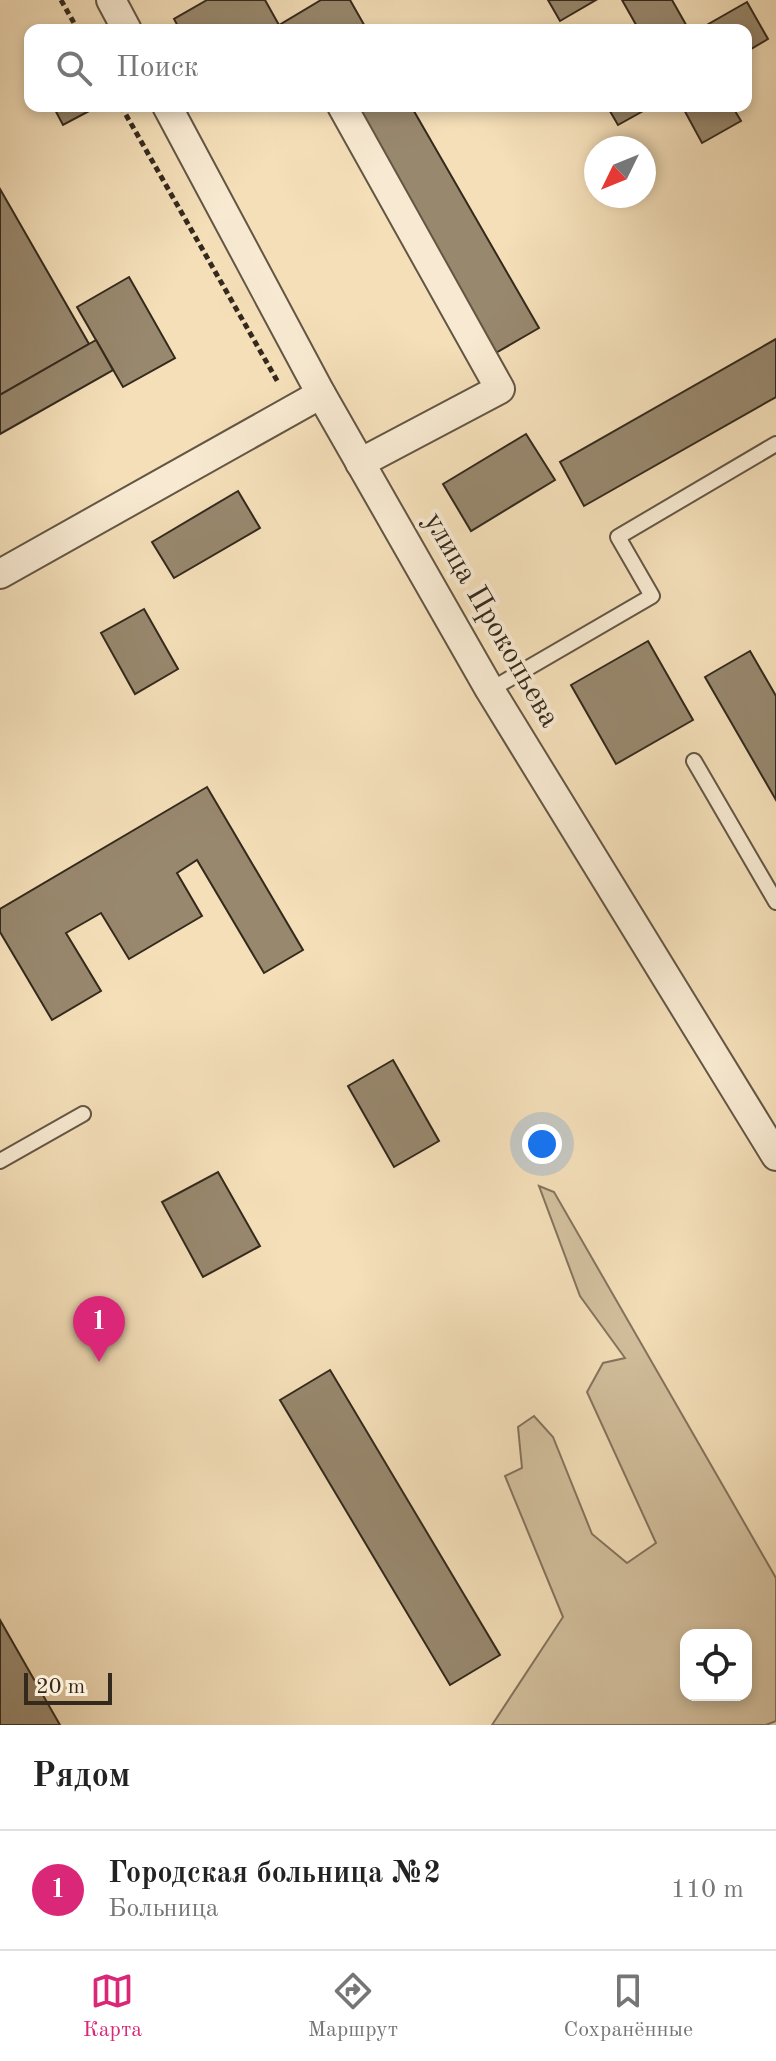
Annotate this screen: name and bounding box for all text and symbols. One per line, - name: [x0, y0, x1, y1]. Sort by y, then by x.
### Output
- search box: [24, 24, 752, 112]
- icon: search: [52, 46, 96, 90]
- text: Поиск: [116, 53, 199, 83]
- north arrow: [584, 136, 656, 208]
- street label: улица Прокопьева: [417, 507, 565, 733]
- your location: [522, 1124, 562, 1164]
- pin: 1: [73, 1296, 125, 1362]
- map controls: [680, 1629, 752, 1701]
- button: locate: [680, 1629, 752, 1701]
- scale bar: [24, 1669, 112, 1705]
- text: 20 m: [36, 1676, 85, 1698]
- text: Рядом: [32, 1760, 131, 1794]
- text: Городская больница №2: [108, 1859, 441, 1889]
- text: 1: [50, 1877, 66, 1903]
- text: 110 m: [671, 1877, 744, 1903]
- text: Больница: [108, 1896, 219, 1922]
- tab: Карта: [83, 1969, 142, 2044]
- tab: Маршрут: [308, 1969, 398, 2044]
- tab: Сохранённые: [563, 1969, 693, 2044]

